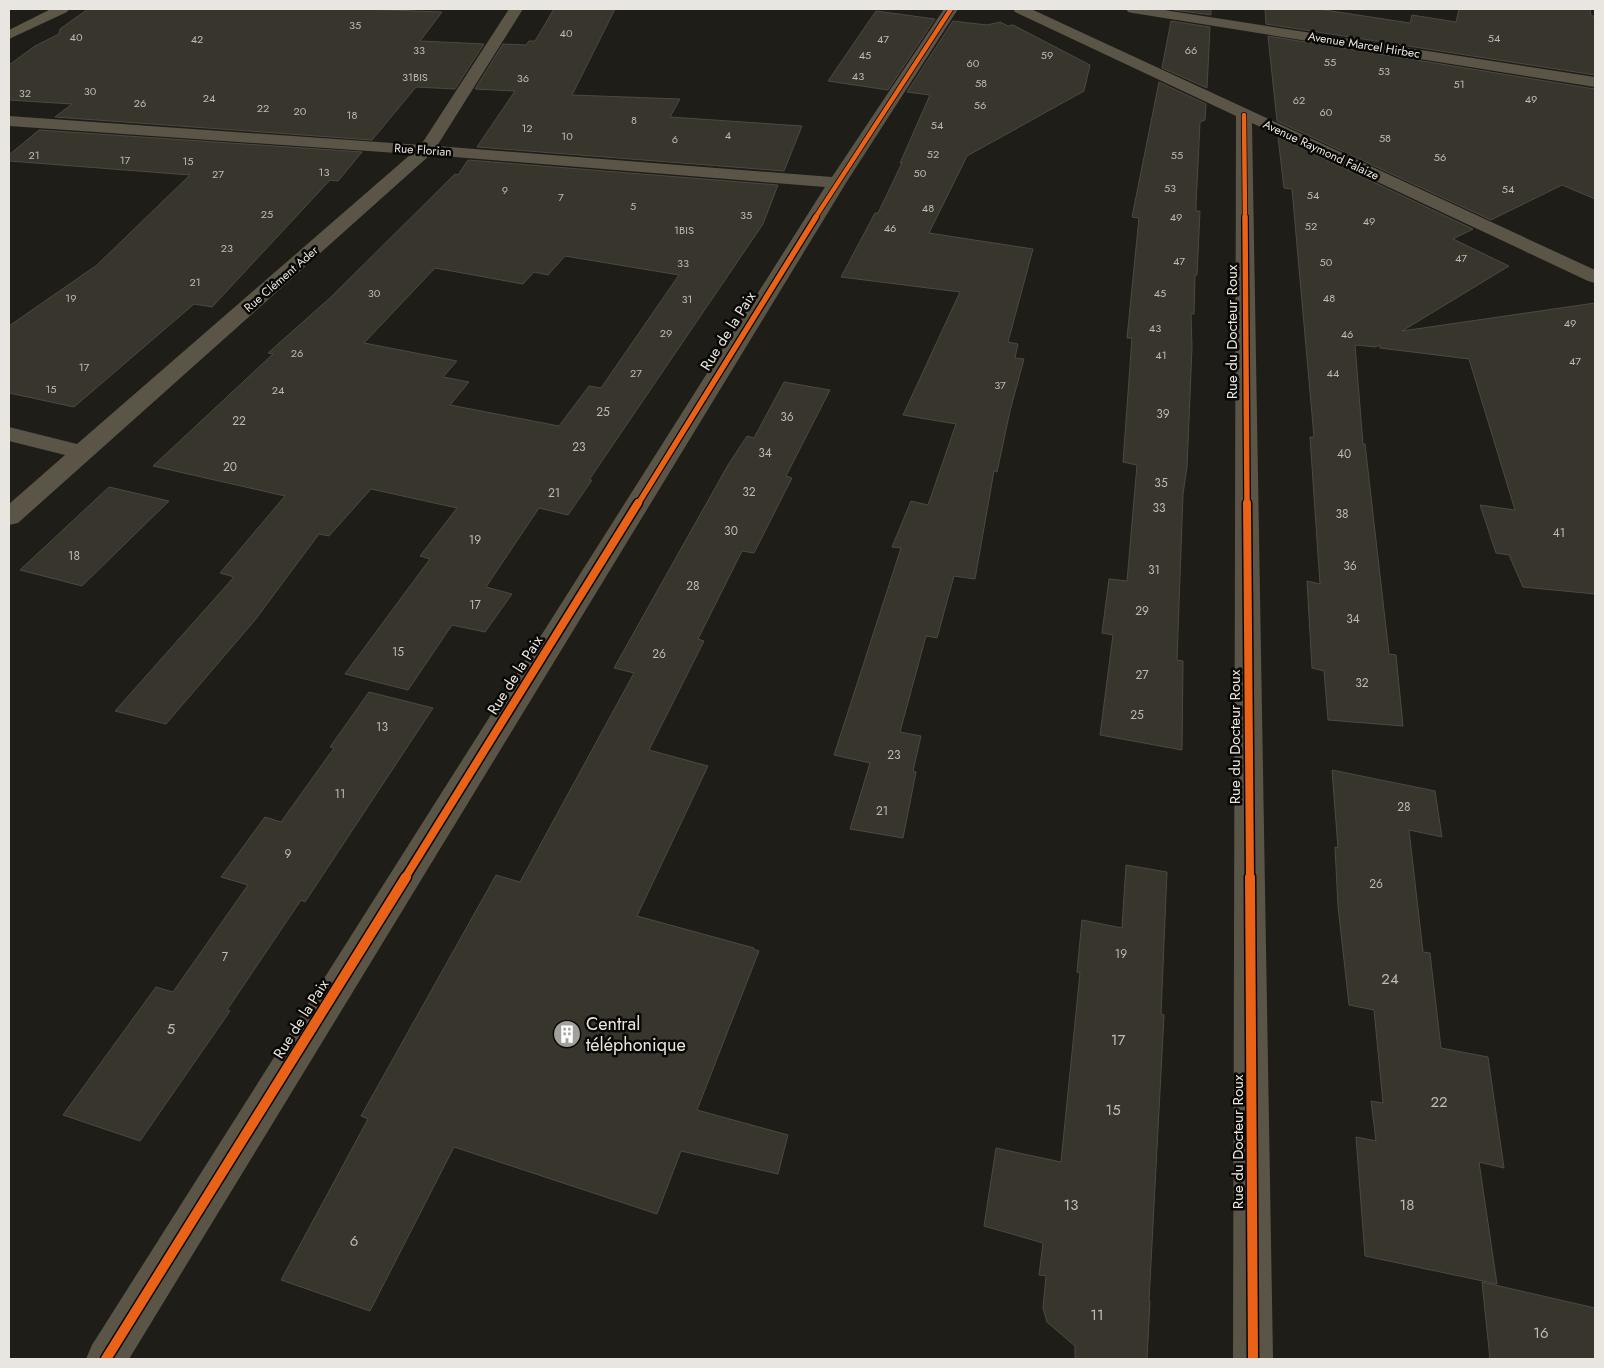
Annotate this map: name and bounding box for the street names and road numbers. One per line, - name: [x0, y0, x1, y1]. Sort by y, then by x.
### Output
- street label: Avenue Marcel Hirbec: [1307, 27, 1422, 63]
- street label: Avenue Raymond Falaize: [1260, 115, 1382, 185]
- street label: Rue Florian: [394, 139, 452, 161]
- street label: Rue Clément Ader: [240, 241, 323, 316]
- street label: Rue du Docteur Roux: [1221, 264, 1243, 399]
- street label: Rue de la Paix: [695, 287, 761, 375]
- street label: Rue de la Paix: [482, 631, 548, 719]
- street label: Rue du Docteur Roux: [1224, 669, 1246, 804]
- street label: Rue de la Paix: [268, 975, 334, 1063]
- street label: Rue du Docteur Roux: [1227, 1074, 1249, 1209]

